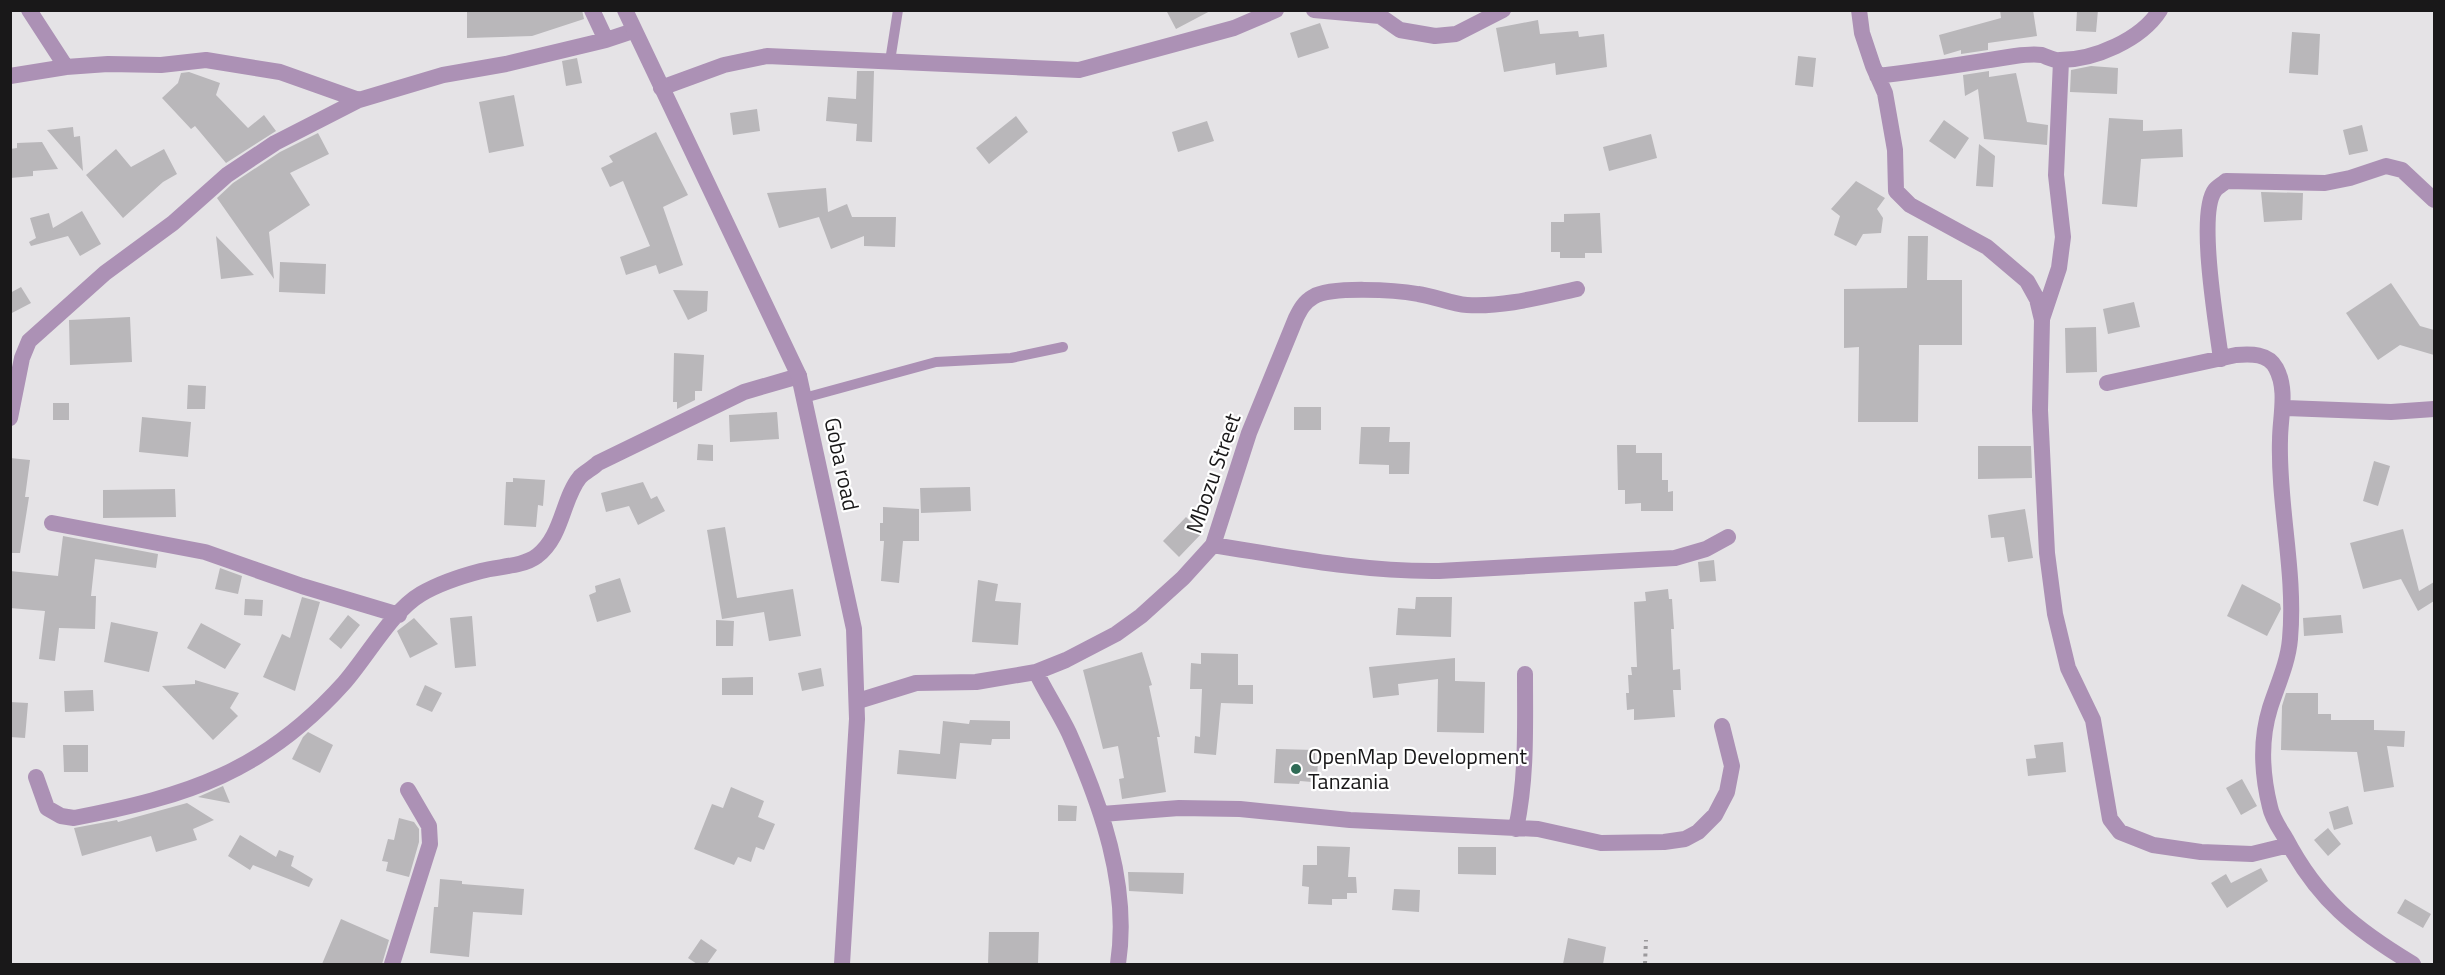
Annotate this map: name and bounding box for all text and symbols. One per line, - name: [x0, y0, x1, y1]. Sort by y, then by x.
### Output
- street label: Mbozu Street: [1177, 408, 1249, 538]
- street label: Goba road: [816, 414, 868, 514]
- place label: OpenMap Development Tanzania: [1308, 739, 1527, 798]
- marker: OpenMap Development Tanzania: [1289, 762, 1303, 776]

